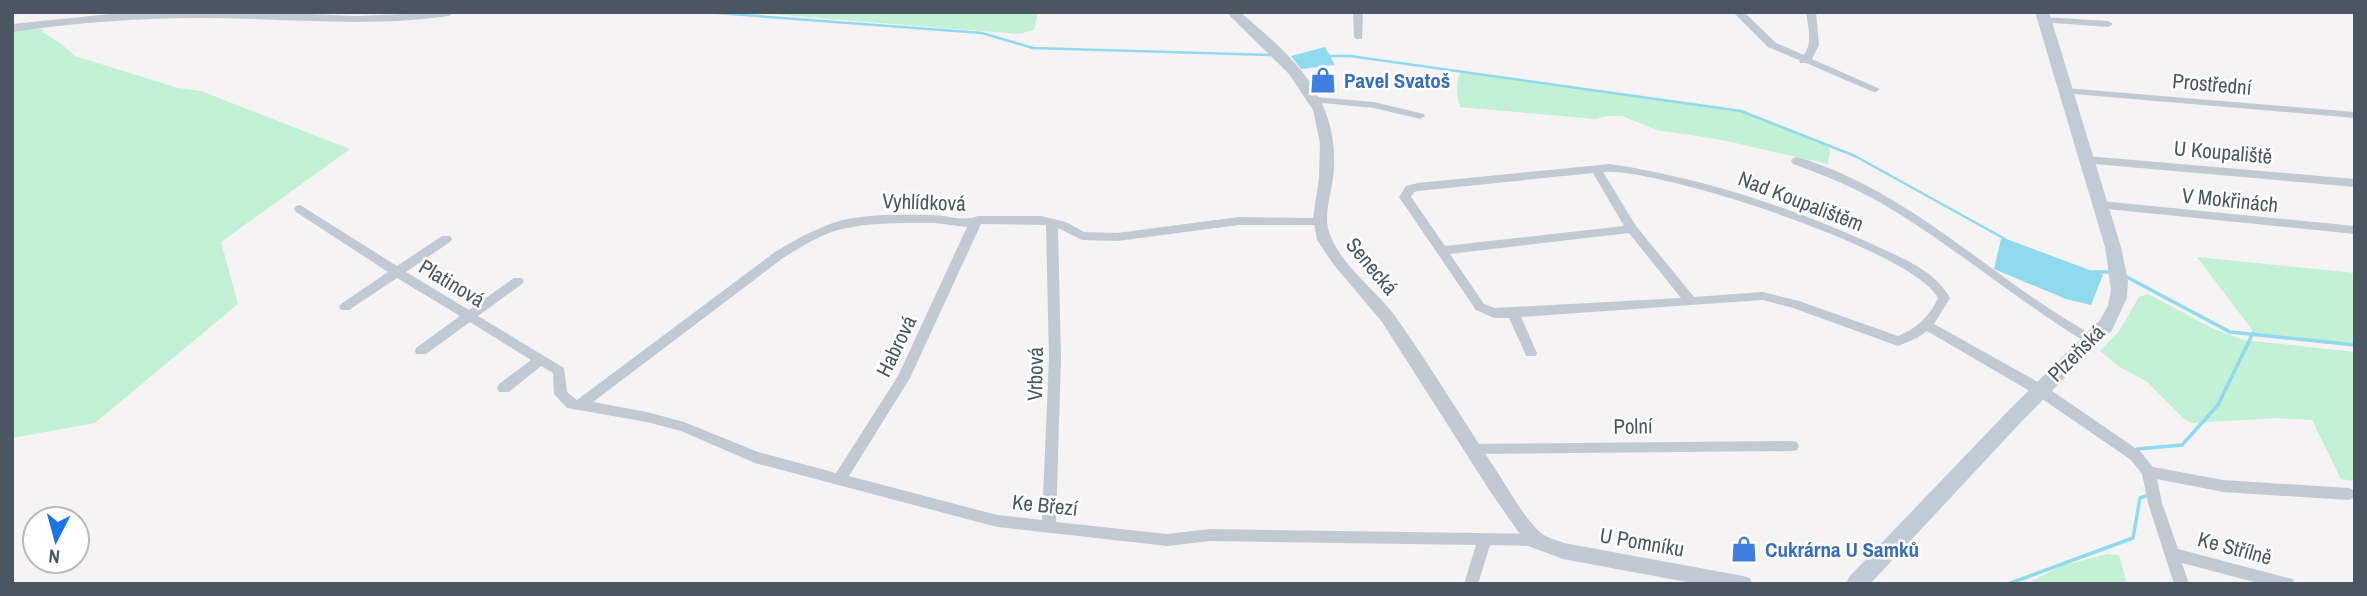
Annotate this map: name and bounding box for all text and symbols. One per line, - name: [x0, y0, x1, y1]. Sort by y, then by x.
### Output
- shop icon: Pavel Svatoš: [1308, 65, 1338, 95]
- place label: Pavel Svatoš: [1344, 66, 1450, 95]
- street label: Prostřední: [2171, 66, 2253, 102]
- street label: U Koupaliště: [2173, 133, 2273, 171]
- street label: Nad Koupalištěm: [1734, 164, 1868, 238]
- street label: V Mokřinách: [2180, 181, 2280, 219]
- street label: Vyhlídková: [882, 186, 967, 218]
- street label: Senecká: [1339, 231, 1405, 301]
- street label: Platinová: [414, 252, 491, 314]
- street label: Habrová: [869, 310, 923, 382]
- street label: Plzeňská: [2041, 318, 2111, 388]
- street label: Vrbová: [1020, 346, 1050, 401]
- street label: Polní: [1613, 411, 1653, 441]
- street label: Ke Březí: [1011, 487, 1080, 523]
- north arrow: [21, 505, 91, 575]
- street label: U Pomníku: [1598, 520, 1686, 564]
- street label: Ke Střílně: [2195, 524, 2275, 572]
- shop icon: Cukrárna U Samků: [1729, 534, 1759, 564]
- place label: Cukrárna U Samků: [1765, 535, 1919, 564]
- text: N: [47, 543, 61, 570]

